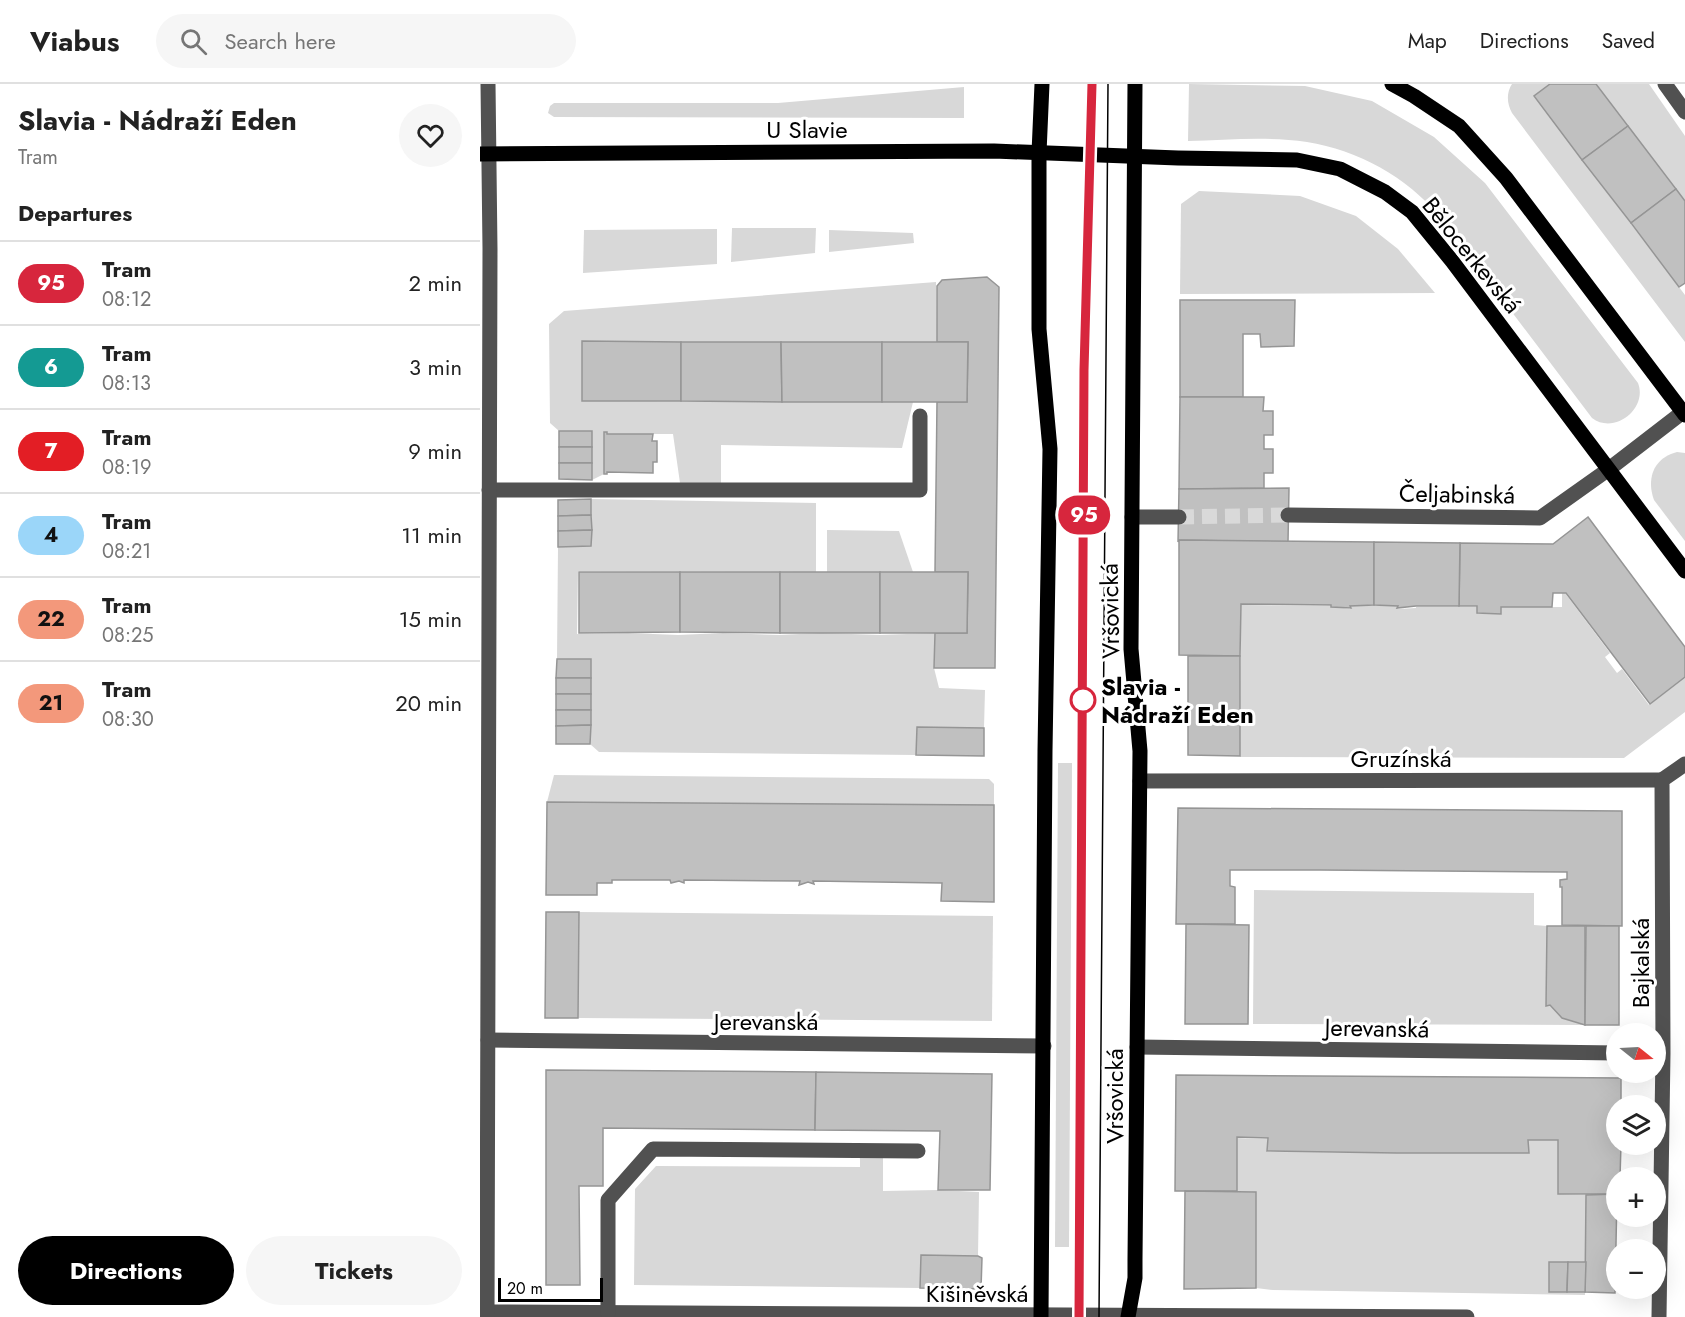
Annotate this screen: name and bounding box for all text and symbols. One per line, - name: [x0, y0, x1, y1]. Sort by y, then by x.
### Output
- search box: [156, 14, 576, 68]
- text: Viabus: [30, 21, 120, 62]
- icon: search: [177, 25, 210, 58]
- text: Search here: [225, 25, 336, 57]
- text: Map: [1408, 26, 1447, 56]
- text: Directions: [1480, 26, 1569, 56]
- text: Saved: [1602, 26, 1655, 56]
- text: Slavia - Nádraží Eden: [18, 100, 297, 141]
- button: heart: [399, 104, 462, 167]
- street label: U Slavie: [766, 112, 848, 147]
- text: Tram: [18, 143, 58, 172]
- street label: Bělocerkevská: [1414, 189, 1530, 321]
- text: Departures: [18, 197, 132, 229]
- text: Tram: [102, 253, 152, 285]
- text: 2 min: [408, 267, 462, 299]
- text: 95: [37, 268, 65, 298]
- text: 08:12: [102, 285, 151, 314]
- text: Tram: [102, 337, 152, 369]
- text: 3 min: [409, 351, 462, 383]
- text: 6: [44, 352, 58, 382]
- text: 08:13: [102, 369, 151, 398]
- text: Tram: [102, 421, 152, 453]
- text: 9 min: [408, 435, 462, 467]
- text: 7: [45, 436, 57, 466]
- text: 08:19: [102, 453, 151, 482]
- street label: Čeljabinská: [1399, 475, 1515, 513]
- line badge: 95: [1057, 496, 1111, 534]
- text: 95: [1070, 500, 1098, 530]
- text: Tram: [102, 505, 152, 537]
- text: 11 min: [401, 519, 462, 551]
- text: 4: [44, 520, 58, 550]
- text: 08:21: [102, 537, 151, 566]
- street label: Vršovická: [1092, 563, 1128, 659]
- text: Tram: [102, 589, 152, 621]
- text: 15 min: [399, 603, 462, 635]
- text: 22: [37, 604, 65, 634]
- text: 08:25: [102, 621, 154, 650]
- place label: Slavia - Nádraží Eden: [1101, 669, 1254, 732]
- text: Tram: [102, 673, 152, 705]
- text: 20 min: [395, 687, 462, 719]
- marker: Slavia - Nádraží Eden: [1070, 687, 1096, 713]
- text: 21: [39, 688, 63, 718]
- text: 08:30: [102, 705, 154, 734]
- street label: Gruzínská: [1350, 741, 1452, 776]
- street label: Bajkalská: [1623, 918, 1658, 1008]
- street label: Jerevanská: [711, 1004, 818, 1039]
- street label: Jerevanská: [1321, 1010, 1430, 1046]
- north arrow: [1606, 1023, 1666, 1083]
- map controls: [1606, 1023, 1666, 1299]
- street label: Vršovická: [1097, 1048, 1132, 1144]
- button: layers: [1606, 1095, 1666, 1155]
- button: +: [1606, 1167, 1666, 1227]
- button: Directions: [18, 1236, 234, 1305]
- button: Tickets: [246, 1236, 462, 1305]
- button: −: [1606, 1239, 1666, 1299]
- scale bar: [498, 1275, 603, 1302]
- street label: Kišiněvská: [926, 1276, 1028, 1311]
- text: 20 m: [507, 1277, 543, 1300]

